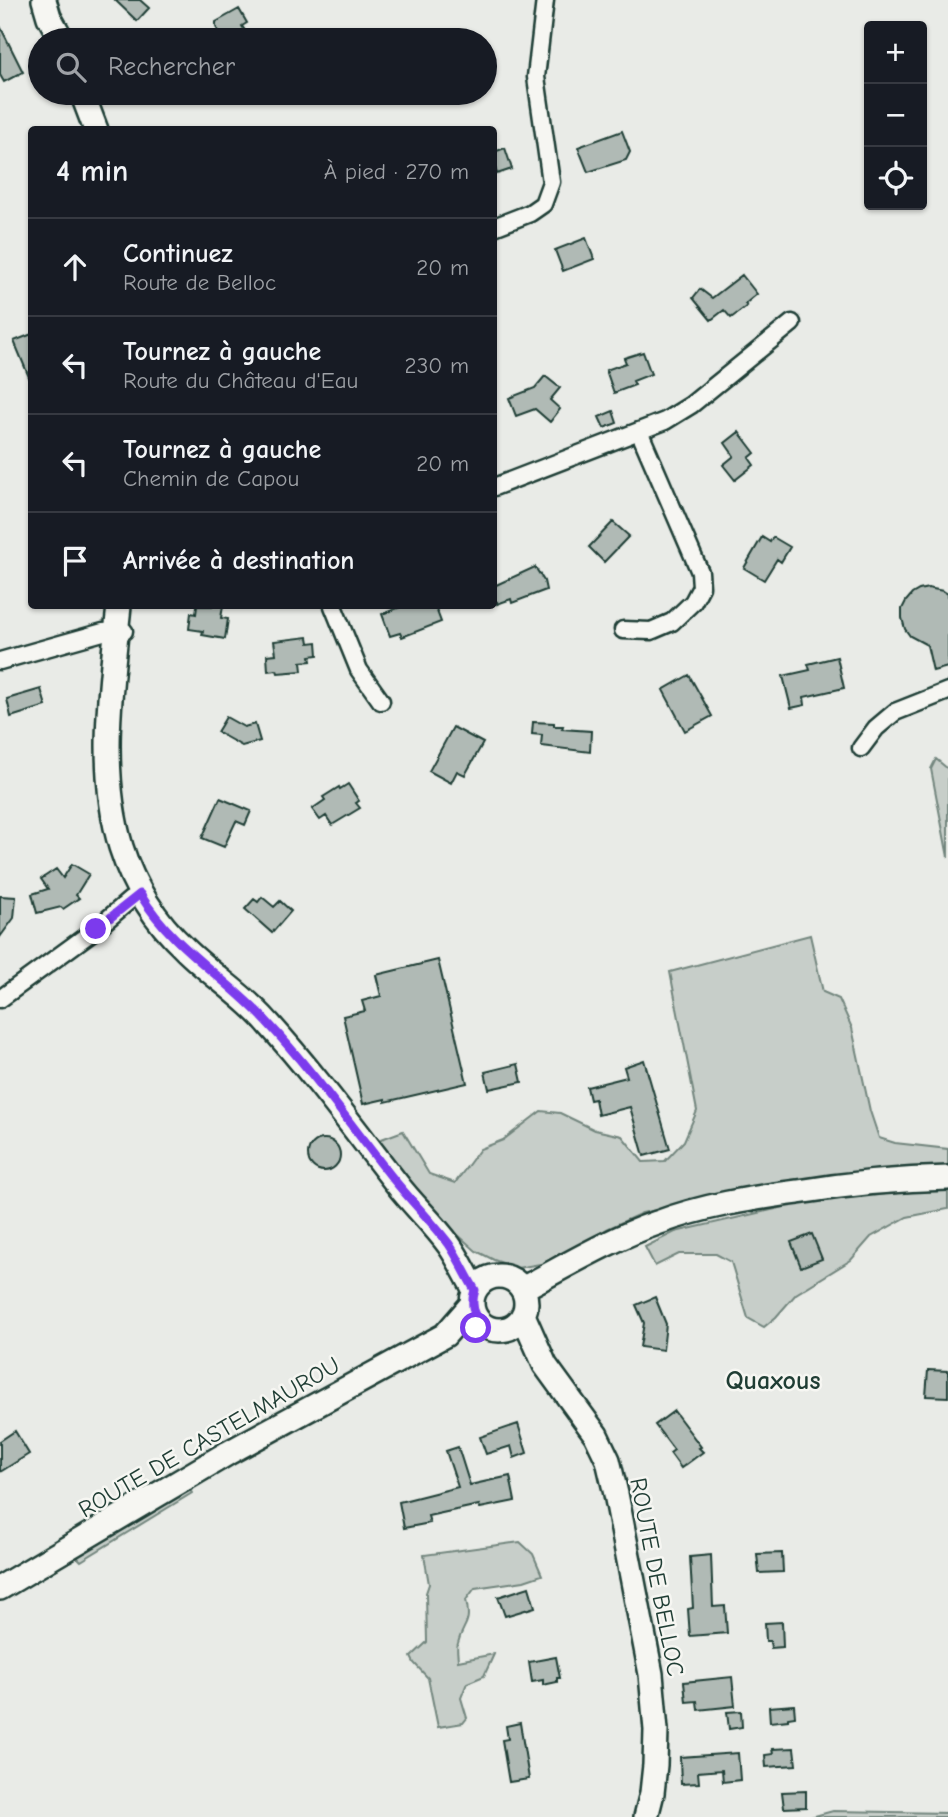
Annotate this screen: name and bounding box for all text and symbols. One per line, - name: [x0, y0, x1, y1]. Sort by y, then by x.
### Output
- map controls: [864, 21, 927, 210]
- button: +: [864, 21, 927, 84]
- search box: [28, 28, 497, 105]
- icon: search: [52, 48, 90, 86]
- text: Rechercher: [108, 52, 235, 82]
- button: −: [864, 84, 927, 147]
- button: locate: [864, 147, 927, 210]
- text: 4 min: [56, 154, 128, 189]
- text: À pied · 270 m: [324, 158, 469, 185]
- text: Continuez: [123, 239, 233, 269]
- icon: ahead: [56, 248, 94, 286]
- text: 20 m: [416, 254, 469, 281]
- text: Route de Belloc: [123, 269, 276, 296]
- text: Tournez à gauche: [123, 337, 321, 367]
- icon: left: [56, 346, 94, 384]
- text: 230 m: [405, 352, 469, 379]
- text: Route du Château d'Eau: [123, 367, 358, 394]
- text: Tournez à gauche: [123, 435, 321, 465]
- icon: left: [56, 444, 94, 482]
- text: 20 m: [416, 450, 469, 477]
- text: Chemin de Capou: [123, 465, 299, 492]
- icon: arrive: [56, 542, 94, 580]
- text: Arrivée à destination: [123, 546, 354, 576]
- route end: [80, 913, 111, 944]
- route start: [460, 1312, 491, 1343]
- street label: ROUTE DE CASTELMAUROU: [73, 1351, 345, 1523]
- district label: Quaxous: [726, 1366, 820, 1396]
- street label: ROUTE DE BELLOC: [624, 1475, 690, 1679]

